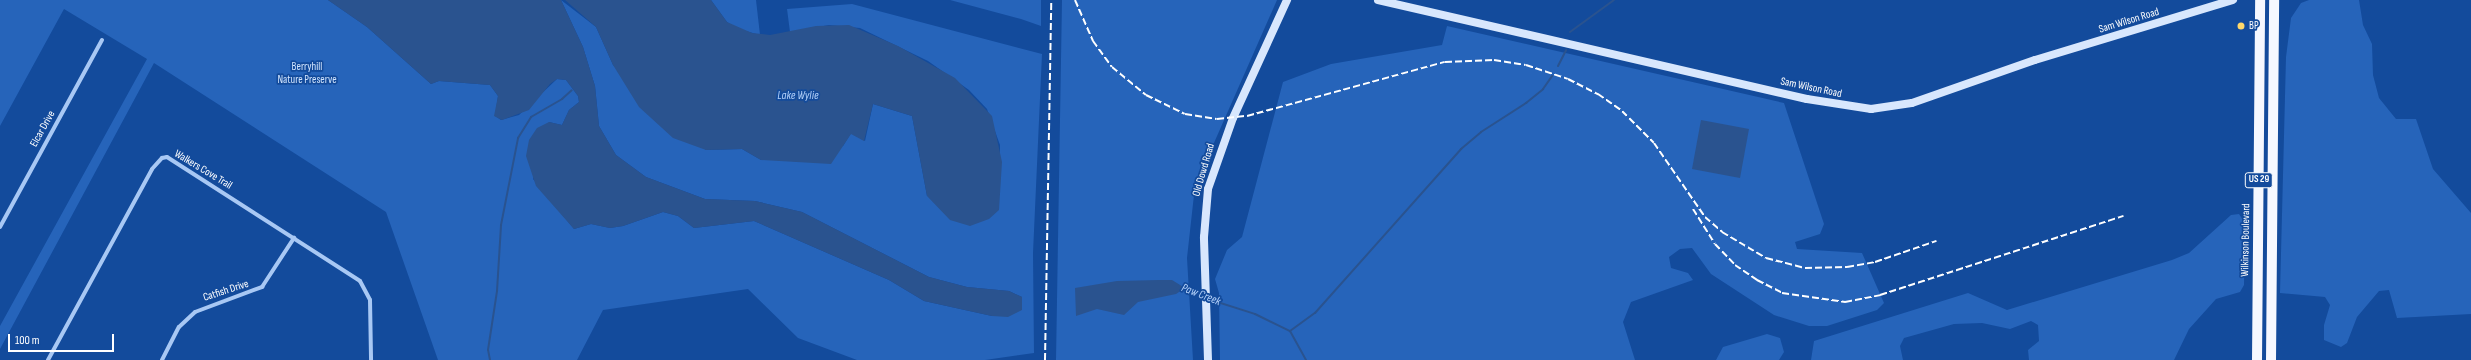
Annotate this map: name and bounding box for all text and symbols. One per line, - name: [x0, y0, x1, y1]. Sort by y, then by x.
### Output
- street label: Sam Wilson Road: [2097, 6, 2161, 36]
- place label: BP: [2249, 19, 2259, 33]
- marker: BP: [2236, 21, 2246, 31]
- park label: Berryhill Nature Preserve: [277, 61, 337, 87]
- street label: Sam Wilson Road: [1779, 75, 1843, 101]
- water label: Lake Wylie: [777, 89, 819, 103]
- street label: Elcar Drive: [28, 109, 58, 149]
- street label: Old Dowd Road: [1190, 142, 1218, 198]
- street label: Walkers Cove Trail: [172, 148, 234, 192]
- road number: US 29: [2244, 172, 2274, 188]
- street label: Wilkinson Boulevard: [2239, 203, 2253, 277]
- street label: Catfish Drive: [202, 277, 250, 305]
- water label: Paw Creek: [1179, 281, 1223, 309]
- scale bar: [10, 326, 116, 352]
- text: 100 m: [15, 333, 40, 348]

